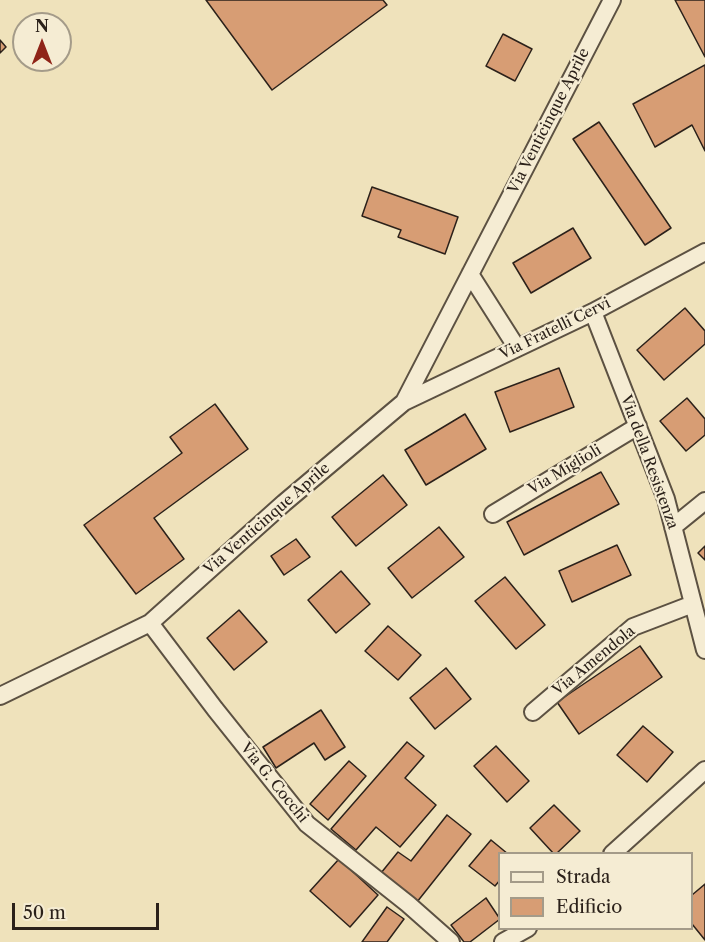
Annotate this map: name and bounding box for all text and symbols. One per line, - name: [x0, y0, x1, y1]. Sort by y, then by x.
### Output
- north arrow: [12, 12, 72, 72]
- text: N: [35, 16, 49, 36]
- street label: Via Venticinque Aprile: [504, 45, 594, 197]
- street label: Via Fratelli Cervi: [497, 294, 613, 364]
- street label: Via della Resistenza: [616, 393, 682, 531]
- street label: Via Miglioli: [525, 441, 605, 499]
- street label: Via Venticinque Aprile: [200, 459, 334, 579]
- street label: Via Amendola: [549, 622, 639, 700]
- street label: Via G. Cocchi: [236, 739, 312, 827]
- legend: [498, 852, 693, 930]
- text: Strada: [556, 866, 611, 888]
- scale bar: [15, 891, 162, 929]
- text: Edificio: [556, 896, 622, 918]
- text: 50 m: [23, 902, 66, 924]

